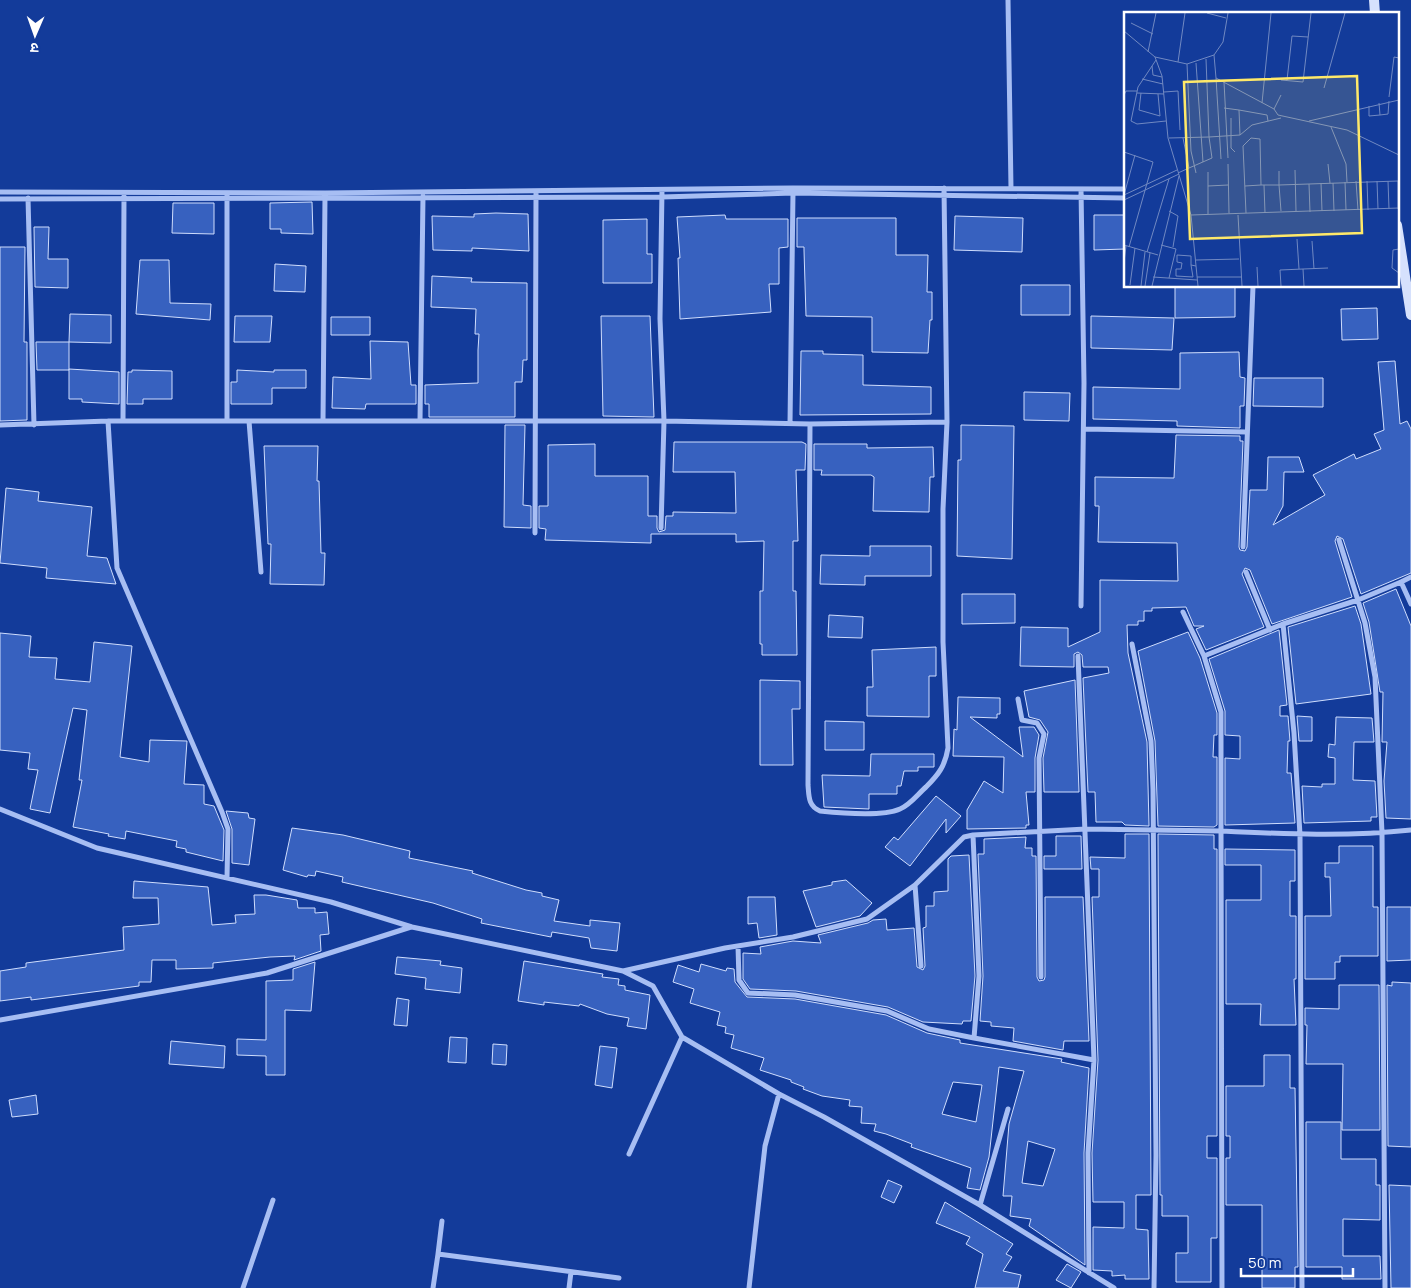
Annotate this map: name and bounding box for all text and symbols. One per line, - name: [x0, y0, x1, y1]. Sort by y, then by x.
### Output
- north arrow: [10, 10, 60, 60]
- inset map: [1124, 12, 1398, 288]
- text: उ: [29, 39, 39, 58]
- scale bar: [1241, 1246, 1354, 1278]
- text: 50 m: [1248, 1252, 1282, 1273]

